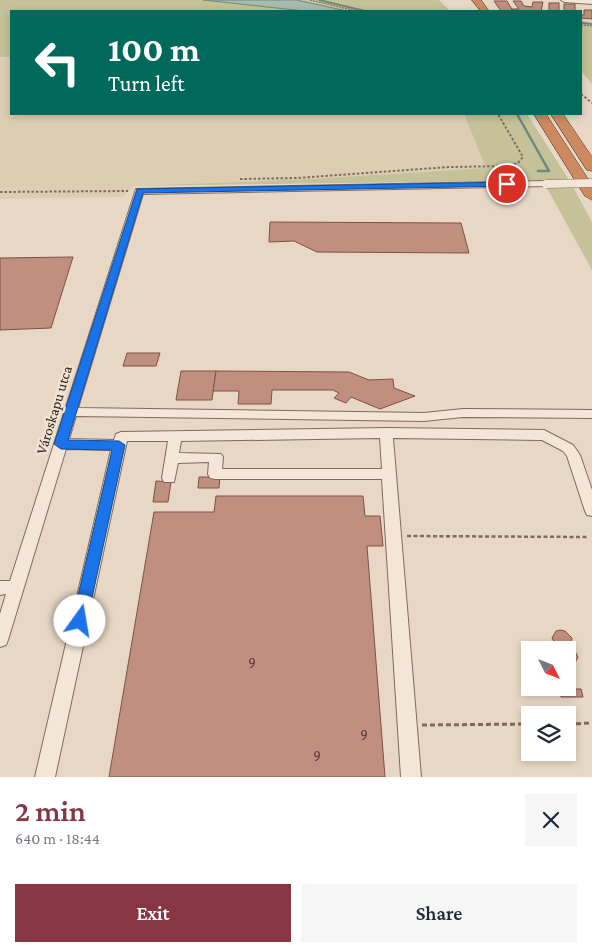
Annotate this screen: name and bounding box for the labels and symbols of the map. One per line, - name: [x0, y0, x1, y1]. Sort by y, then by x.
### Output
- pin: [486, 163, 528, 205]
- street label: Városkapu utca: [33, 364, 76, 457]
- position arrow: [53, 594, 105, 646]
- north arrow: [521, 641, 576, 696]
- house number: 9: [248, 654, 256, 670]
- house number: 9: [360, 726, 368, 742]
- house number: 9: [313, 747, 321, 763]

